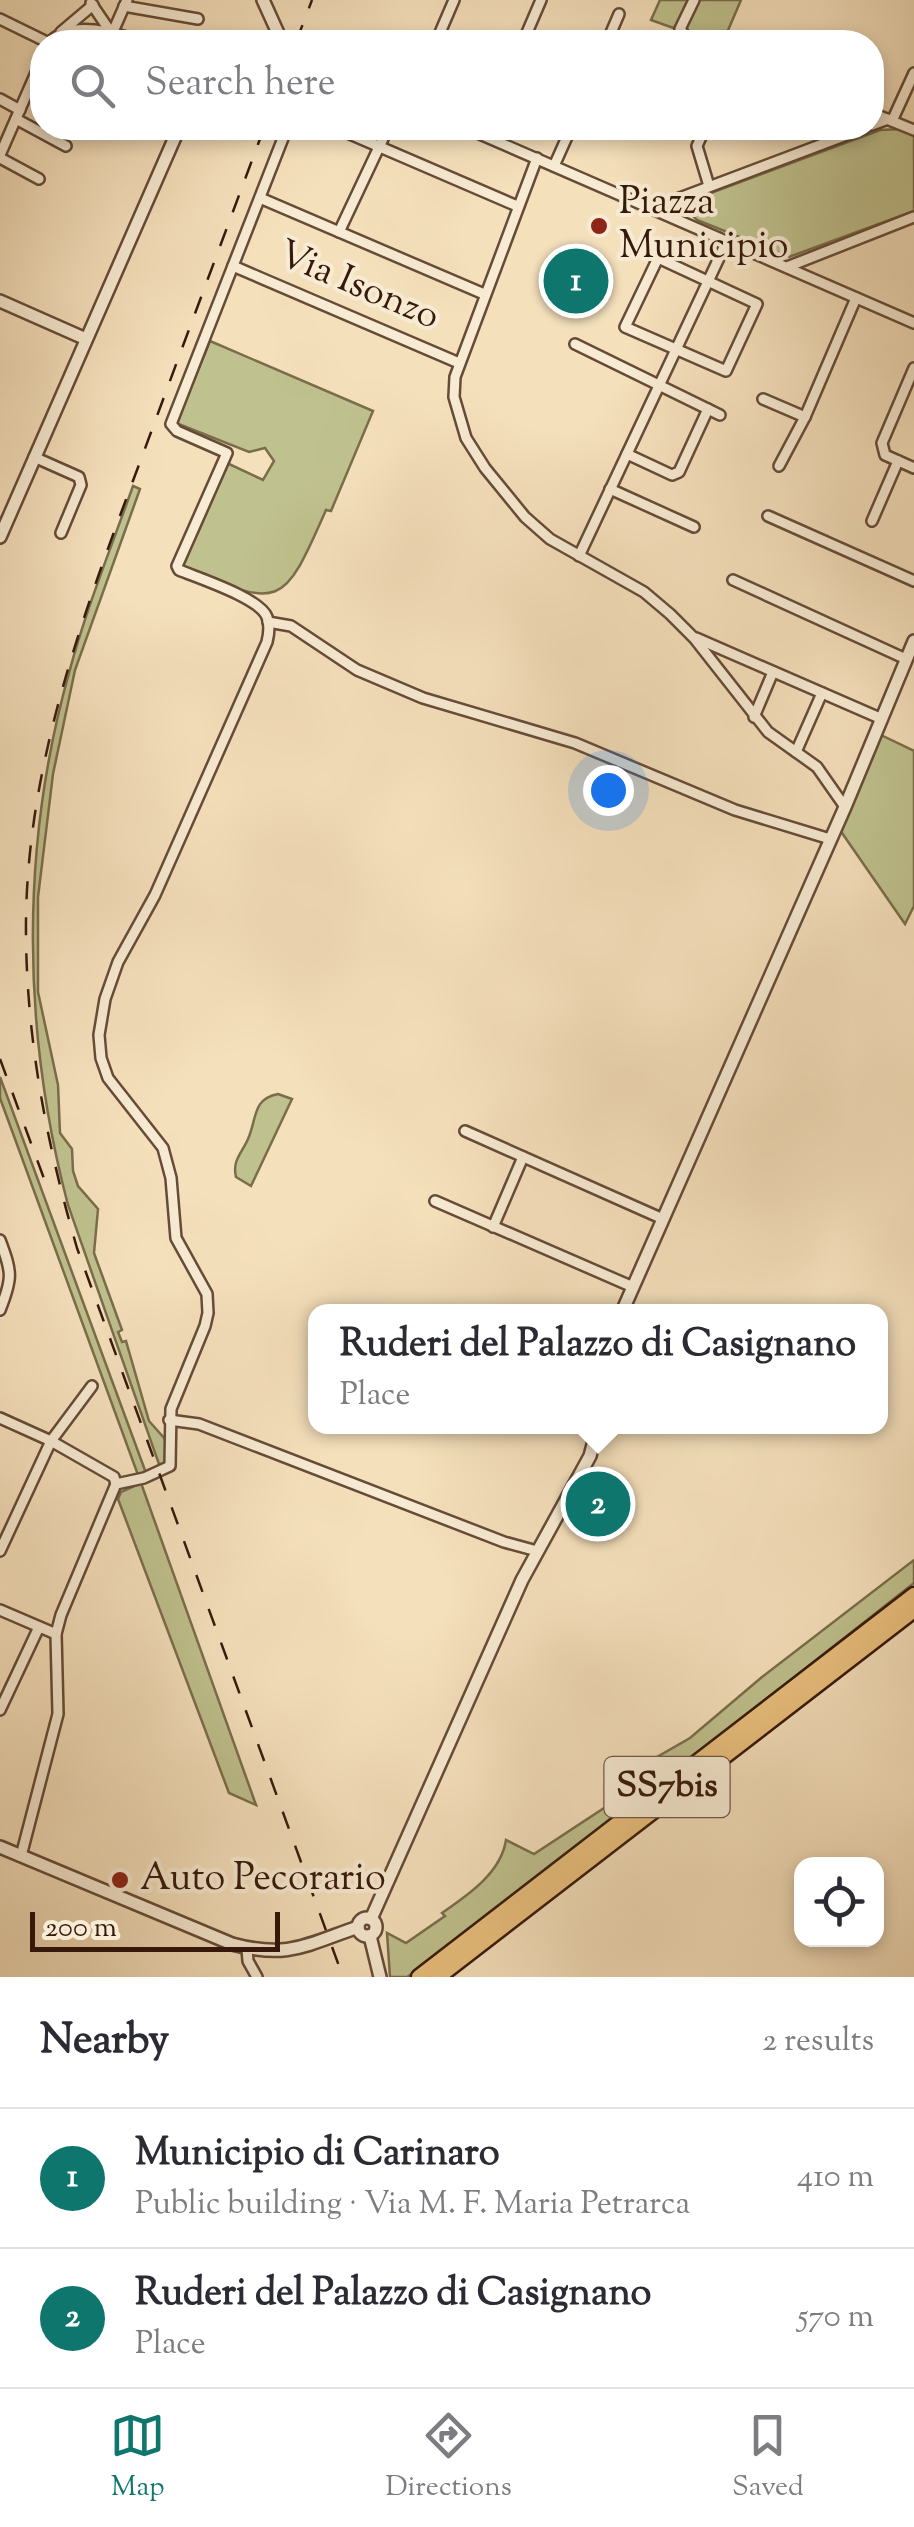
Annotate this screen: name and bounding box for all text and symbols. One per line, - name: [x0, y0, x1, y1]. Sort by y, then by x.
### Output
- search box: [30, 30, 884, 140]
- icon: search: [65, 58, 120, 113]
- text: Search here: [145, 58, 336, 112]
- place label: Piazza Municipio: [619, 177, 789, 275]
- marker: Piazza Municipio: [588, 215, 610, 237]
- street label: Via Isonzo: [269, 229, 447, 345]
- pin: 1: [544, 244, 608, 318]
- your location: [583, 765, 634, 816]
- popup: [308, 1304, 888, 1434]
- text: Ruderi del Palazzo di Casignano: [340, 1319, 856, 1373]
- text: Place: [340, 1373, 410, 1419]
- pin: 2: [566, 1466, 630, 1542]
- road number: SS7bis: [604, 1757, 730, 1817]
- place label: Auto Pecorario: [140, 1853, 386, 1907]
- map controls: [794, 1857, 884, 1947]
- button: locate: [794, 1857, 884, 1947]
- marker: Auto Pecorario: [109, 1869, 131, 1891]
- scale bar: [30, 1907, 280, 1952]
- text: 200 m: [45, 1909, 117, 1949]
- text: Nearby: [40, 2012, 169, 2072]
- text: 2 results: [762, 2019, 874, 2065]
- text: Municipio di Carinaro: [135, 2128, 500, 2182]
- text: 1: [67, 2155, 78, 2201]
- text: 410 m: [797, 2155, 874, 2201]
- text: Public building · Via M. F. Maria Petrarca: [135, 2182, 690, 2228]
- text: Ruderi del Palazzo di Casignano: [135, 2268, 651, 2322]
- text: 2: [65, 2295, 80, 2341]
- text: 570 m: [797, 2295, 874, 2341]
- text: Place: [135, 2322, 206, 2368]
- tab: Map: [110, 2408, 165, 2508]
- tab: Directions: [385, 2408, 512, 2508]
- tab: Saved: [732, 2408, 804, 2508]

